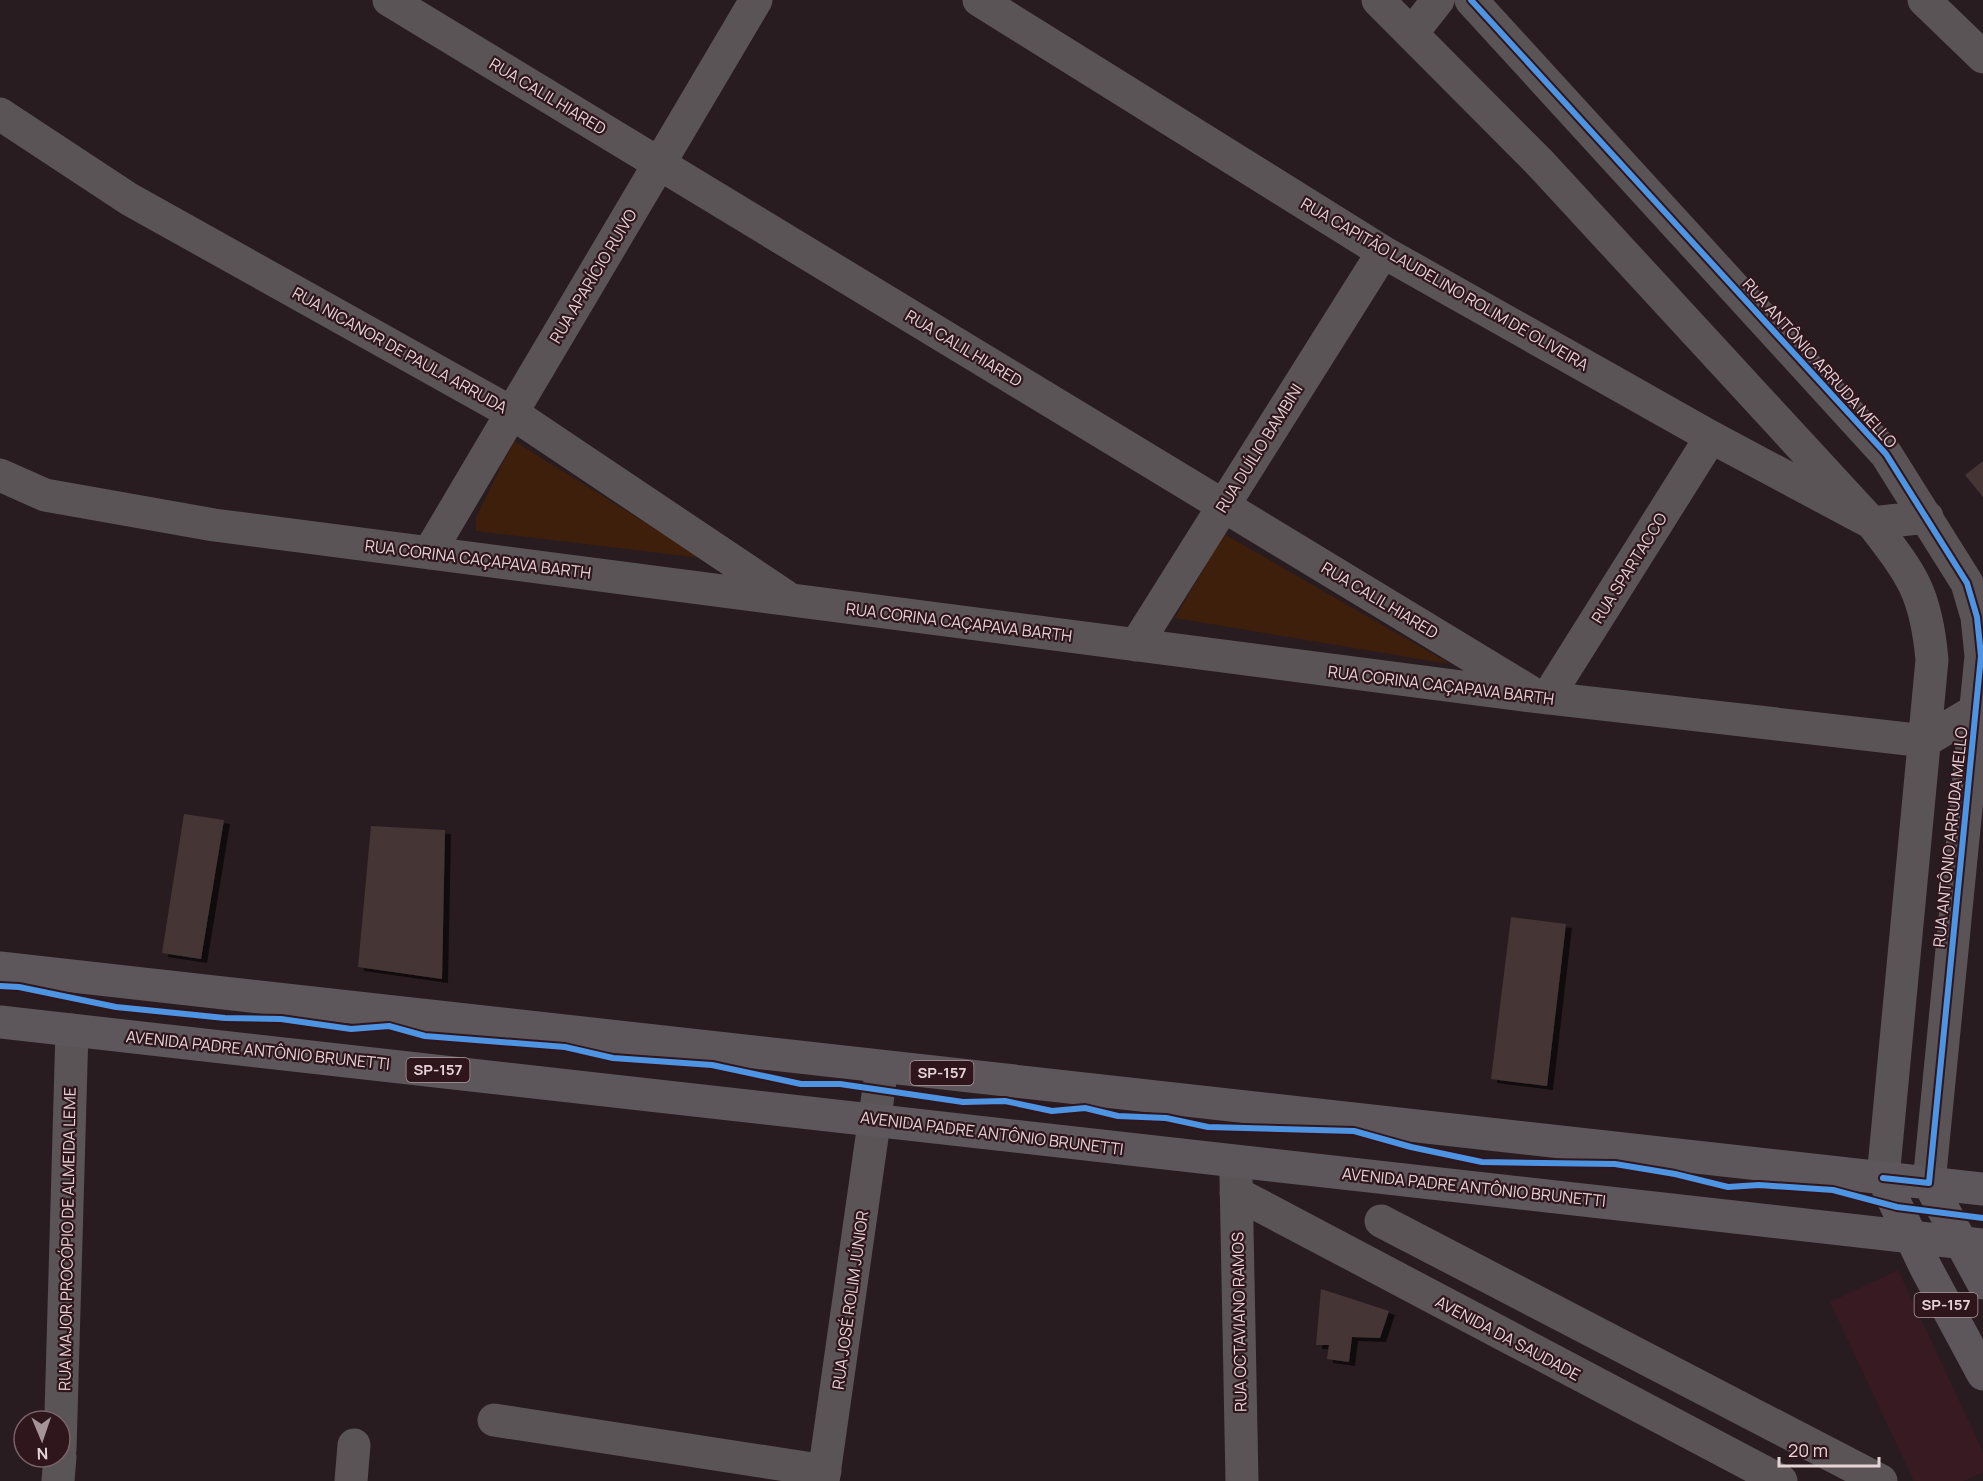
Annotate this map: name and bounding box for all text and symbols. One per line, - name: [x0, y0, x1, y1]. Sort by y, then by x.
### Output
- street label: RUA CALIL HIARED: [485, 52, 611, 140]
- street label: RUA CAPITÃO LAUDELINO ROLIM DE OLIVEIRA: [1297, 192, 1593, 376]
- street label: RUA APARÍCIO RUIVO: [544, 204, 642, 347]
- street label: RUA ANTÔNIO ARRUDA MELLO: [1738, 273, 1902, 453]
- street label: RUA NICANOR DE PAULA ARRUDA: [289, 282, 511, 418]
- street label: RUA CALIL HIARED: [901, 304, 1027, 392]
- street label: RUA DUÍLIO BAMBINI: [1210, 379, 1308, 517]
- street label: RUA SPARTACCO: [1586, 508, 1672, 628]
- street label: RUA CORINA CAÇAPAVA BARTH: [364, 534, 592, 584]
- street label: RUA CALIL HIARED: [1317, 556, 1443, 644]
- street label: RUA CORINA CAÇAPAVA BARTH: [845, 597, 1073, 647]
- street label: RUA CORINA CAÇAPAVA BARTH: [1327, 660, 1555, 710]
- street label: RUA ANTÔNIO ARRUDA MELLO: [1927, 725, 1973, 948]
- street label: AVENIDA PADRE ANTÔNIO BRUNETTI: [125, 1025, 391, 1075]
- road number: SP-157: [406, 1058, 470, 1082]
- road number: SP-157: [910, 1061, 974, 1085]
- street label: RUA MAJOR PROCÓPIO DE ALMEIDA LEME: [53, 1087, 81, 1391]
- street label: AVENIDA PADRE ANTÔNIO BRUNETTI: [859, 1106, 1125, 1160]
- street label: AVENIDA PADRE ANTÔNIO BRUNETTI: [1341, 1162, 1607, 1212]
- street label: RUA JOSÉ ROLIM JÚNIOR: [827, 1209, 873, 1391]
- street label: RUA OCTAVIANO RAMOS: [1226, 1232, 1252, 1412]
- street label: AVENIDA DA SAUDADE: [1432, 1290, 1584, 1386]
- road number: SP-157: [1914, 1293, 1978, 1317]
- north arrow: [12, 1409, 72, 1469]
- scale bar: [1779, 1430, 1880, 1468]
- text: 20 m: [1788, 1438, 1828, 1462]
- text: N: [36, 1443, 49, 1465]

